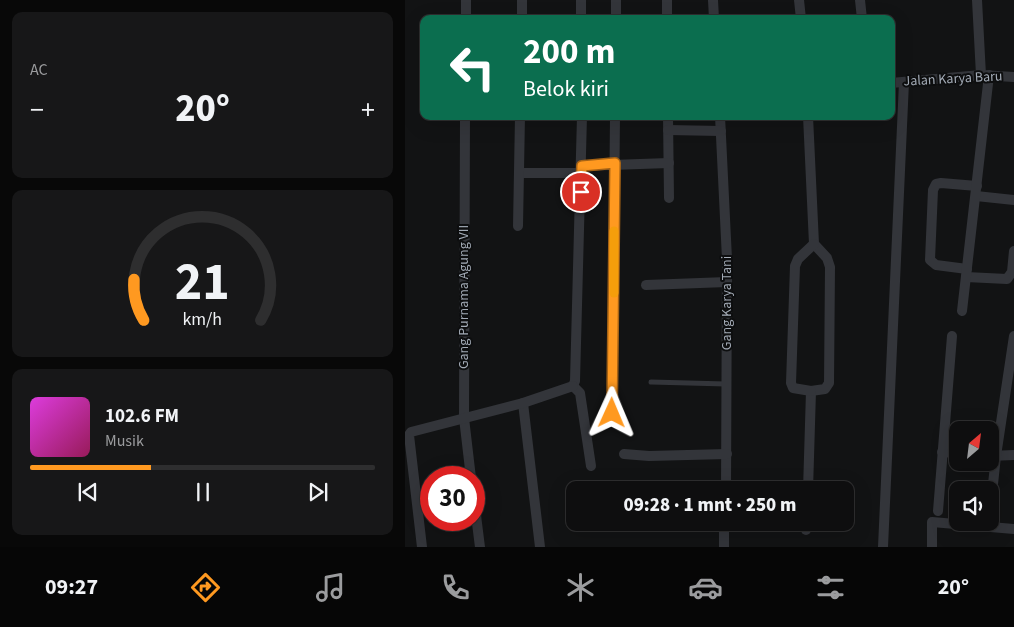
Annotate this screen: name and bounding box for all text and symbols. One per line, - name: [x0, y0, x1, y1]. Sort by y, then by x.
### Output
- text: 200 m: [523, 27, 615, 77]
- icon: left: [440, 35, 505, 100]
- text: AC: [30, 59, 48, 81]
- street label: Jalan Karya Baru: [903, 66, 1003, 92]
- text: Belok kiri: [523, 73, 609, 105]
- text: 20°: [175, 82, 230, 136]
- text: −: [30, 90, 44, 130]
- text: +: [361, 90, 375, 130]
- pin: [560, 171, 602, 213]
- icon: arrive: [567, 178, 595, 206]
- street label: Gang Purnama Agung VII: [454, 225, 474, 369]
- text: 21: [175, 246, 230, 320]
- street label: Gang Karya Tani: [717, 256, 737, 350]
- text: km/h: [183, 307, 222, 332]
- position arrow: [585, 386, 637, 438]
- text: 102.6 FM: [105, 403, 179, 430]
- north arrow: [949, 421, 999, 471]
- map controls: [949, 421, 999, 531]
- text: Musik: [105, 430, 144, 452]
- speed limit sign: 30: [420, 466, 485, 531]
- icon: previous: [74, 478, 102, 506]
- icon: pause: [189, 478, 217, 506]
- icon: next: [304, 478, 332, 506]
- button: sound: [949, 481, 999, 531]
- text: 09:28 · 1 mnt · 250 m: [624, 492, 796, 519]
- icon: directions: [188, 570, 223, 605]
- icon: music: [313, 570, 348, 605]
- icon: phone: [438, 570, 473, 605]
- icon: climate: [563, 570, 598, 605]
- icon: car: [688, 570, 723, 605]
- icon: filters: [813, 570, 848, 605]
- text: 09:27: [45, 571, 98, 603]
- text: 20°: [938, 571, 969, 603]

